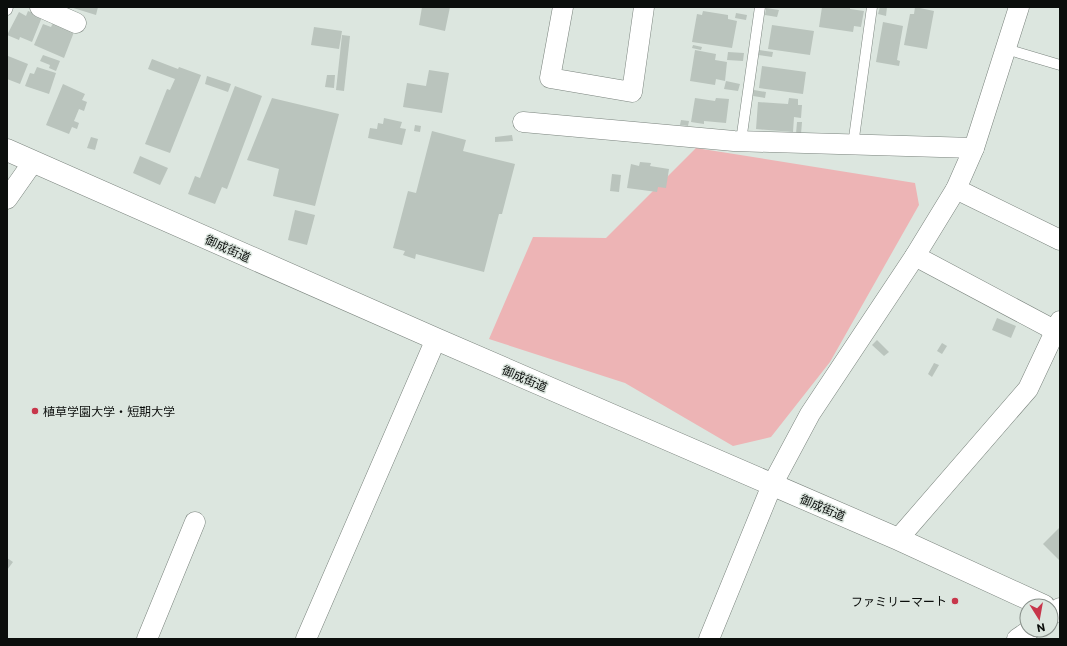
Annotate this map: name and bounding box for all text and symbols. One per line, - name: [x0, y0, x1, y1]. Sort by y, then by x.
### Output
- street label: 御成街道: [203, 232, 253, 264]
- street label: 御成街道: [500, 362, 550, 394]
- place label: 植草学園大学・短期大学: [43, 404, 175, 418]
- marker: 植草学園大学・短期大学: [30, 406, 40, 416]
- street label: 御成街道: [798, 491, 848, 523]
- place label: ファミリーマート: [851, 594, 947, 608]
- marker: ファミリーマート: [950, 596, 960, 606]
- north arrow: [1019, 598, 1059, 638]
- text: N: [1036, 621, 1046, 635]

